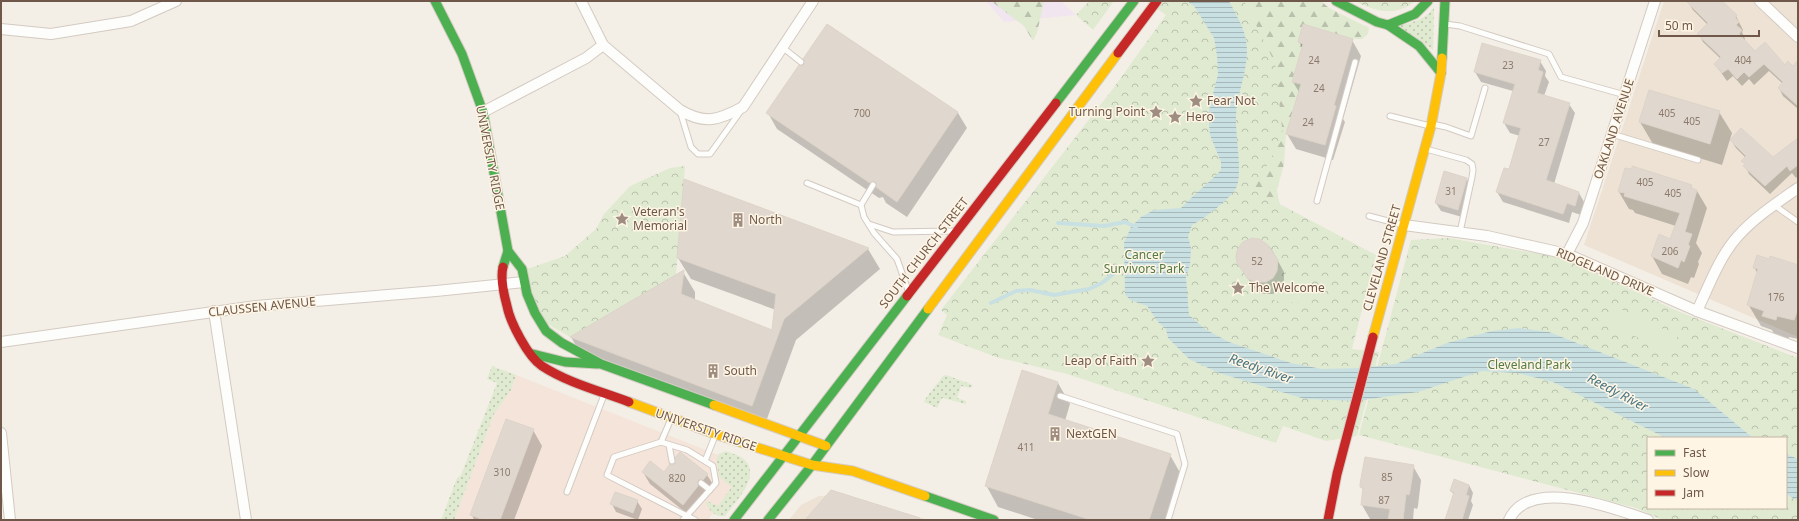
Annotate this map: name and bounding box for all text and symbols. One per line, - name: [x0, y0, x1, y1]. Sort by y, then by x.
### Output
- scale bar: [1659, 12, 1759, 38]
- text: 50 m: [1665, 17, 1693, 34]
- house number: 24: [1308, 53, 1320, 67]
- house number: 404: [1734, 53, 1752, 67]
- house number: 23: [1502, 58, 1514, 72]
- street label: OAKLAND AVENUE: [1589, 76, 1638, 181]
- house number: 24: [1313, 81, 1325, 95]
- place label: Fear Not: [1207, 92, 1256, 109]
- place icon: Fear Not: [1188, 93, 1204, 109]
- place label: Turning Point: [1069, 103, 1146, 120]
- street label: UNIVERSITY RIDGE: [472, 104, 509, 212]
- place icon: Turning Point: [1148, 104, 1164, 120]
- house number: 700: [853, 106, 871, 120]
- house number: 405: [1658, 106, 1676, 120]
- place label: Hero: [1186, 108, 1214, 125]
- place icon: Hero: [1167, 109, 1183, 125]
- house number: 405: [1683, 114, 1701, 128]
- house number: 24: [1302, 115, 1314, 129]
- house number: 27: [1538, 135, 1550, 149]
- house number: 405: [1636, 175, 1654, 189]
- house number: 31: [1445, 184, 1457, 198]
- house number: 405: [1664, 186, 1682, 200]
- street label: SOUTH CHURCH STREET: [875, 193, 973, 312]
- street label: CLEVELAND STREET: [1358, 202, 1405, 313]
- place label: Veteran's Memorial: [633, 203, 687, 234]
- place icon: Veteran's Memorial: [614, 211, 630, 227]
- place label: North: [749, 211, 782, 228]
- building icon: North: [730, 212, 746, 228]
- street label: RIDGELAND DRIVE: [1554, 243, 1657, 300]
- house number: 206: [1661, 244, 1679, 258]
- park label: Cancer Survivors Park: [1104, 246, 1185, 277]
- house number: 52: [1251, 254, 1263, 268]
- place label: The Welcome: [1249, 279, 1325, 296]
- place icon: The Welcome: [1230, 280, 1246, 296]
- house number: 176: [1767, 290, 1785, 304]
- street label: CLAUSSEN AVENUE: [207, 292, 317, 321]
- water label: Reedy River: [1227, 349, 1296, 388]
- place label: Leap of Faith: [1064, 352, 1137, 369]
- place icon: Leap of Faith: [1140, 353, 1156, 369]
- park label: Cleveland Park: [1487, 356, 1571, 373]
- place label: South: [724, 362, 757, 379]
- building icon: South: [705, 363, 721, 379]
- water label: Reedy River: [1585, 369, 1652, 416]
- street label: UNIVERSITY RIDGE: [653, 404, 759, 455]
- place label: NextGEN: [1066, 425, 1117, 442]
- building icon: NextGEN: [1047, 426, 1063, 442]
- legend: [1647, 437, 1787, 509]
- house number: 411: [1017, 440, 1035, 454]
- text: Fast: [1683, 444, 1707, 461]
- text: Slow: [1683, 464, 1710, 481]
- house number: 310: [493, 465, 511, 479]
- house number: 85: [1381, 470, 1393, 484]
- house number: 820: [668, 471, 686, 485]
- text: Jam: [1682, 484, 1704, 501]
- house number: 87: [1378, 493, 1390, 507]

